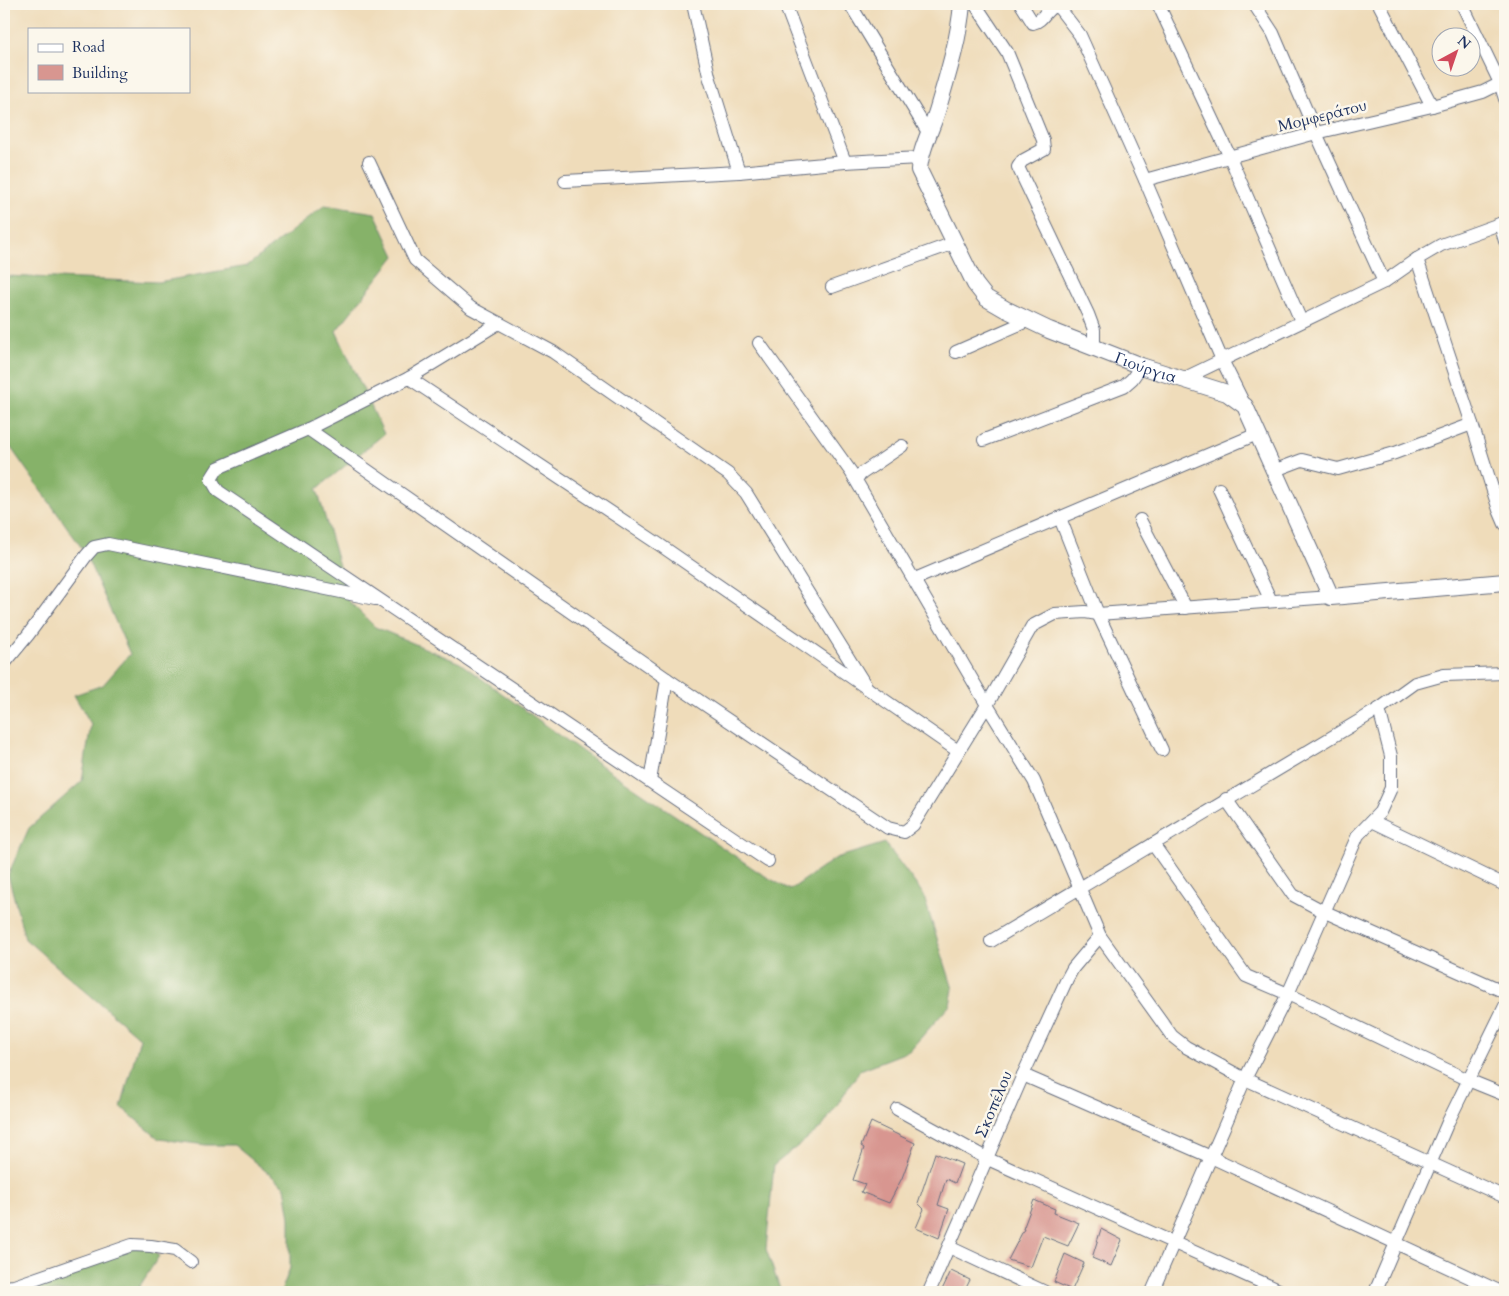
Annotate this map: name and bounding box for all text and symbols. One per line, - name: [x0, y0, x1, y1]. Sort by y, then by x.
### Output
- legend: [28, 28, 190, 92]
- north arrow: [1432, 28, 1482, 78]
- text: N: [1453, 31, 1475, 54]
- text: Road: [72, 37, 105, 57]
- text: Building: [72, 63, 128, 83]
- street label: Μομφεράτου: [1275, 94, 1369, 138]
- street label: Γιούργια: [1111, 347, 1179, 389]
- street label: Σκοπέλου: [970, 1067, 1018, 1141]

